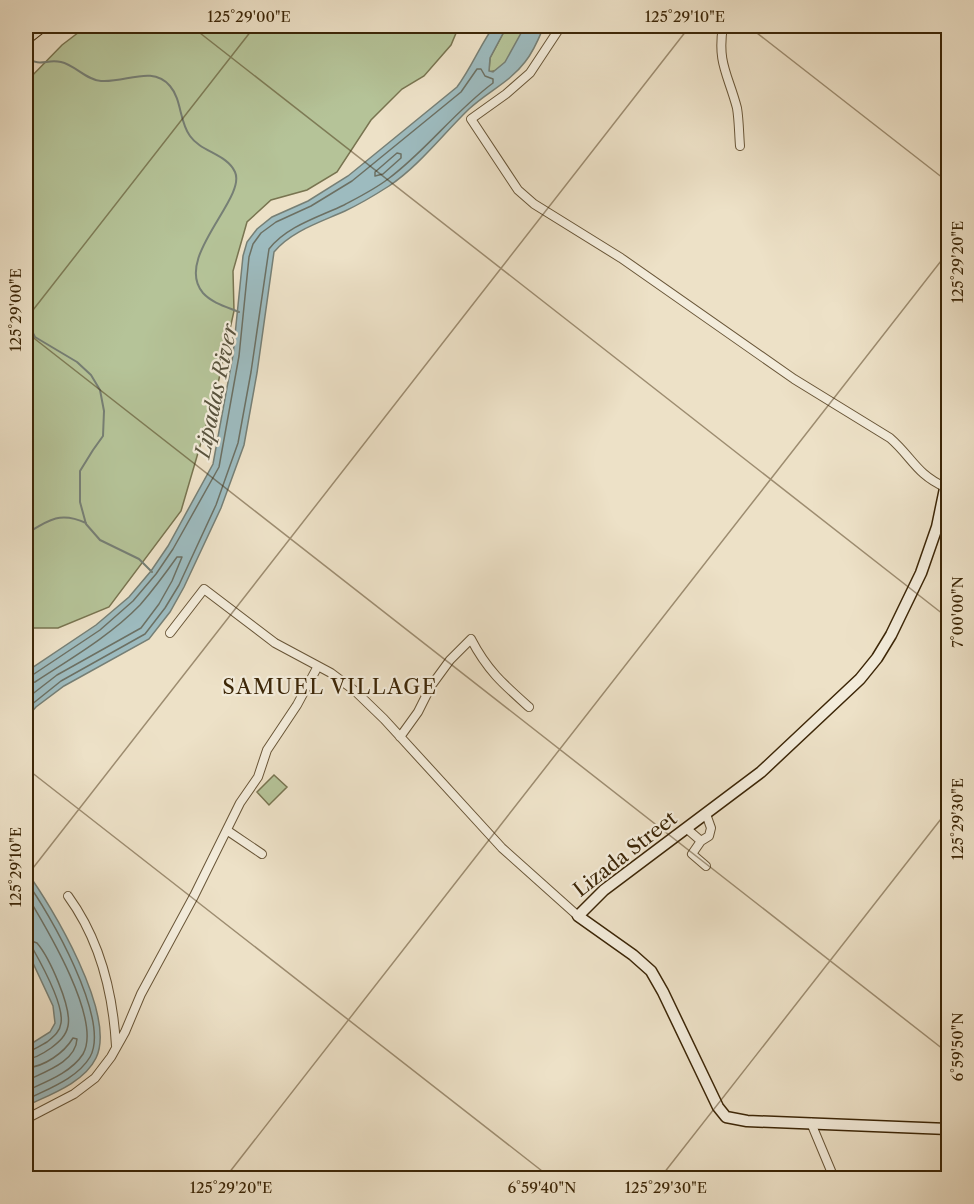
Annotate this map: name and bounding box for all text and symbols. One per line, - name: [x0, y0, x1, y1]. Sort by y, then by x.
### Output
- text: 125°29'00"E: [207, 7, 291, 26]
- text: 125°29'10"E: [645, 7, 725, 26]
- text: 125°29'20"E: [948, 221, 967, 303]
- text: 125°29'00"E: [6, 268, 25, 352]
- water label: Lipadas River: [189, 321, 243, 462]
- text: 7°00'00"N: [948, 576, 967, 648]
- district label: SAMUEL VILLAGE: [222, 674, 438, 699]
- text: 125°29'30"E: [948, 778, 967, 860]
- street label: Lizada Street: [569, 806, 681, 902]
- text: 125°29'10"E: [6, 827, 25, 907]
- text: 6°59'50"N: [948, 1012, 967, 1082]
- text: 125°29'20"E: [190, 1178, 272, 1197]
- text: 6°59'40"N: [508, 1178, 576, 1197]
- text: 125°29'30"E: [625, 1178, 707, 1197]

